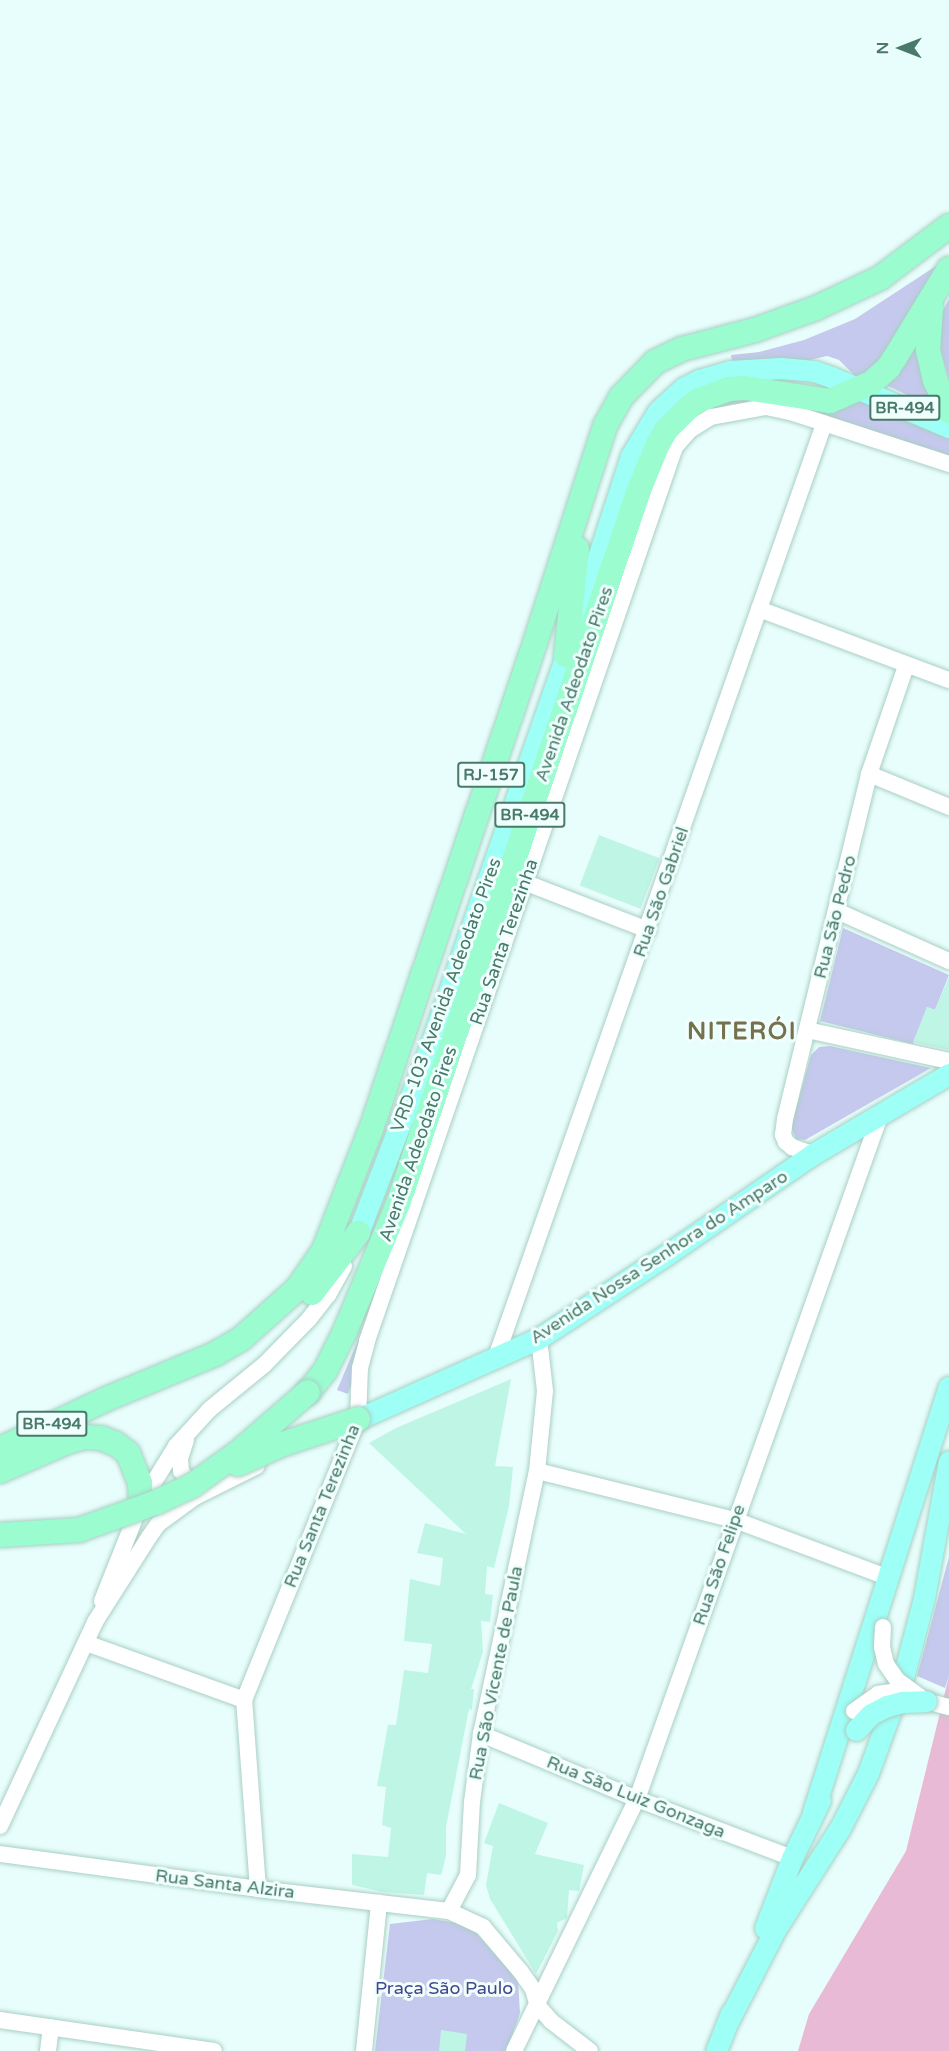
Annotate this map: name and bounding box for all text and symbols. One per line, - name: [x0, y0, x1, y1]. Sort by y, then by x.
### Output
- north arrow: [871, 18, 931, 78]
- text: N: [873, 42, 893, 54]
- road number: BR-494: [869, 395, 941, 421]
- street label: Avenida Adeodato Pires: [530, 583, 618, 785]
- road number: RJ-157: [456, 762, 526, 788]
- road number: BR-494: [494, 802, 566, 828]
- street label: Rua São Gabriel: [629, 824, 693, 960]
- street label: Rua São Pedro: [809, 853, 861, 981]
- street label: VRD-103 Avenida Adeodato Pires: [386, 855, 506, 1135]
- street label: Rua Santa Terezinha: [465, 856, 543, 1028]
- district label: NITERÓI: [687, 1018, 797, 1046]
- street label: Avenida Adeodato Pires: [374, 1043, 462, 1245]
- street label: Avenida Nossa Senhora do Amparo: [526, 1165, 792, 1349]
- road number: BR-494: [16, 1411, 88, 1437]
- street label: Rua Santa Terezinha: [279, 1421, 365, 1591]
- street label: Rua São Felipe: [688, 1502, 750, 1628]
- street label: Rua São Vicente de Paula: [465, 1564, 527, 1782]
- street label: Rua São Luiz Gonzaga: [543, 1751, 729, 1843]
- street label: Rua Santa Alzira: [154, 1865, 296, 1903]
- park label: Praça São Paulo: [375, 1977, 513, 1999]

